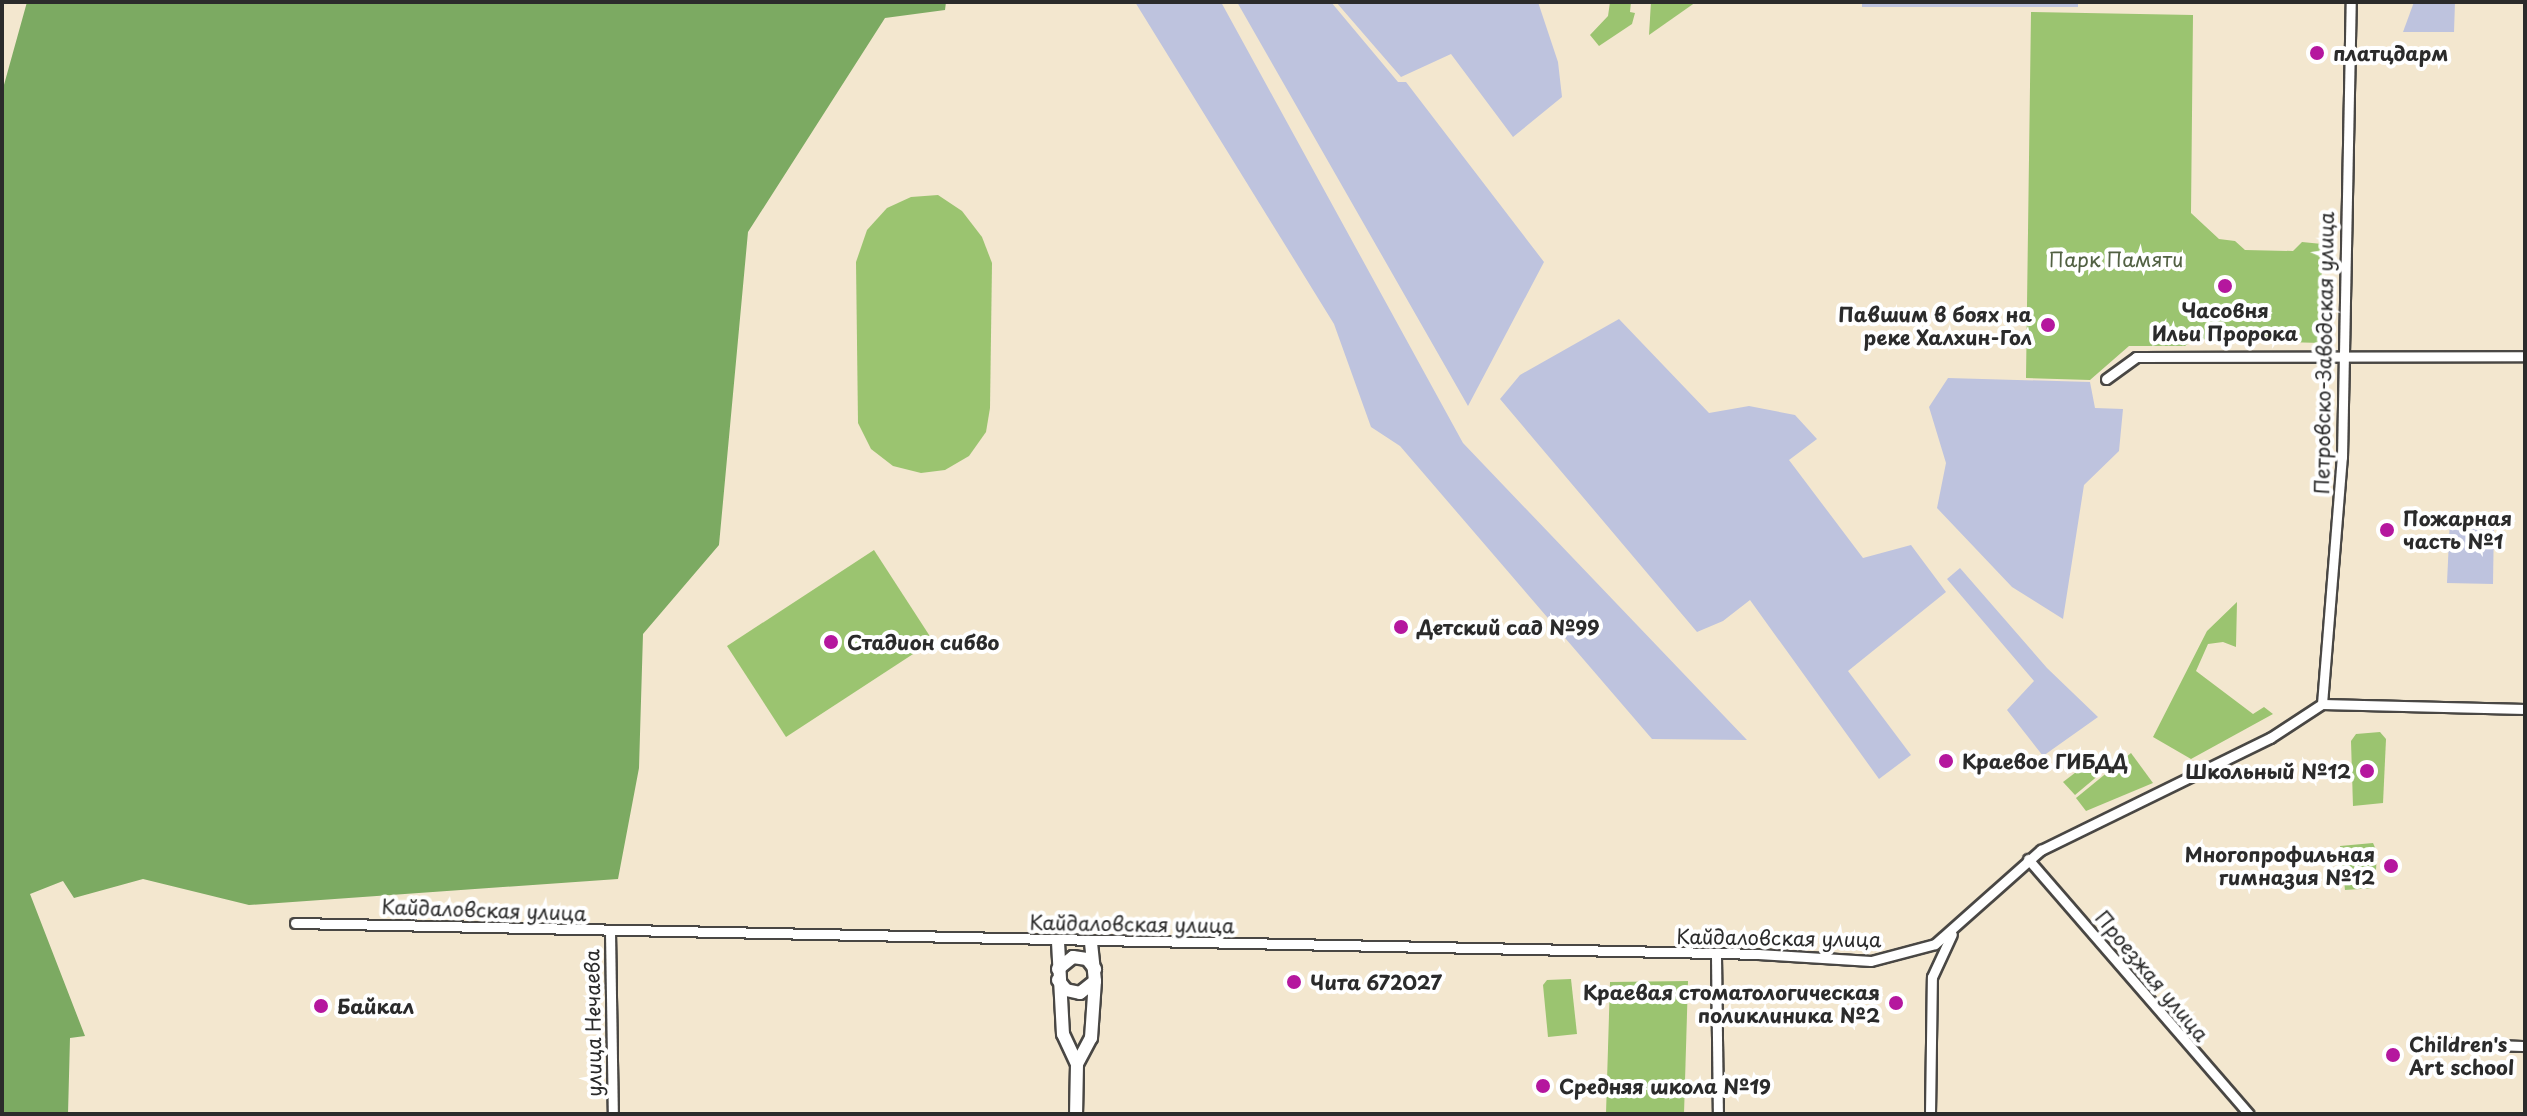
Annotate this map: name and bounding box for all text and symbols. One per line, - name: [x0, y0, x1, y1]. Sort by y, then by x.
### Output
- place label: платцдарм: [2333, 41, 2448, 65]
- marker: платцдарм: [2308, 44, 2326, 62]
- street label: Петровско-Заводская улица: [2310, 211, 2338, 495]
- park label: Парк Памяти: [2049, 247, 2183, 271]
- marker: Часовня Ильи Пророка: [2216, 277, 2234, 295]
- place label: Часовня Ильи Пророка: [2152, 298, 2298, 345]
- place label: Павшим в боях на реке Халхин-Гол: [1838, 302, 2032, 349]
- marker: Павшим в боях на реке Халхин-Гол: [2039, 316, 2057, 334]
- place label: Пожарная часть №1: [2403, 506, 2512, 553]
- marker: Пожарная часть №1: [2378, 521, 2396, 539]
- place label: Детский сад №99: [1417, 615, 1601, 639]
- marker: Детский сад №99: [1392, 618, 1410, 636]
- place label: Стадион сибво: [847, 630, 1000, 654]
- marker: Стадион сибво: [822, 633, 840, 651]
- place label: Краевое ГИБДД: [1962, 749, 2128, 773]
- marker: Краевое ГИБДД: [1937, 752, 1955, 770]
- place label: Школьный №12: [2185, 759, 2351, 783]
- marker: Школьный №12: [2358, 762, 2376, 780]
- place label: Многопрофильная гимназия №12: [2185, 842, 2375, 889]
- marker: Многопрофильная гимназия №12: [2382, 857, 2400, 875]
- street label: Кайдаловская улица: [381, 894, 587, 926]
- street label: Проезжая улица: [2090, 905, 2214, 1047]
- street label: Кайдаловская улица: [1029, 910, 1235, 938]
- street label: Кайдаловская улица: [1676, 924, 1882, 952]
- street label: улица Нечаева: [580, 948, 606, 1098]
- place label: Чита 672027: [1310, 970, 1443, 994]
- marker: Чита 672027: [1285, 973, 1303, 991]
- place label: Краевая стоматологическая поликлиника №2: [1583, 980, 1880, 1027]
- place label: Байкал: [337, 994, 414, 1018]
- marker: Краевая стоматологическая поликлиника №2: [1887, 994, 1905, 1012]
- marker: Байкал: [312, 997, 330, 1015]
- place label: Children's Art school: [2409, 1032, 2514, 1079]
- marker: Children's Art school: [2384, 1046, 2402, 1064]
- place label: Средняя школа №19: [1559, 1074, 1773, 1098]
- marker: Средняя школа №19: [1534, 1077, 1552, 1095]

